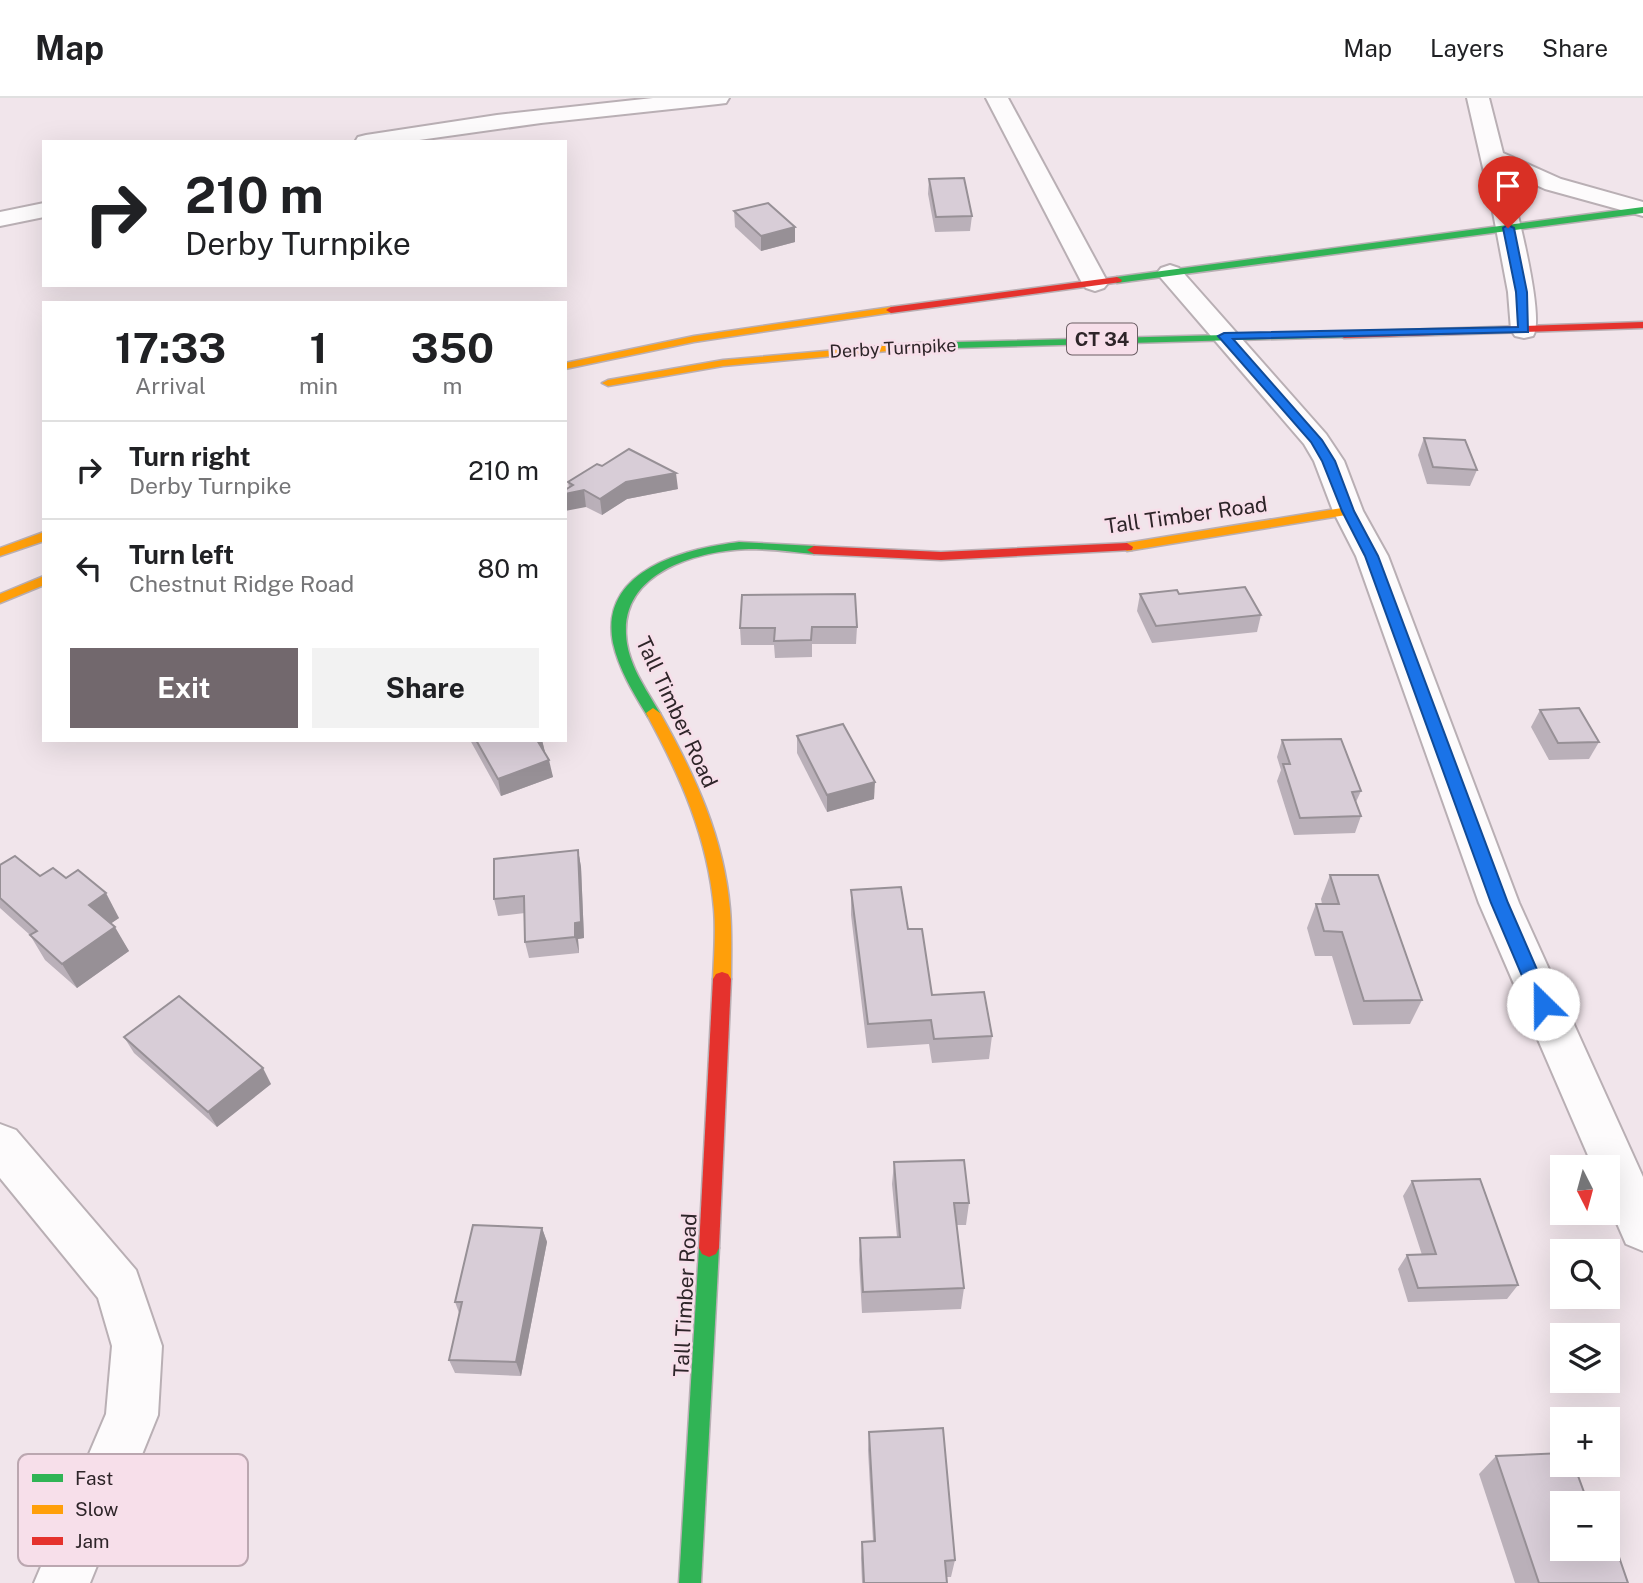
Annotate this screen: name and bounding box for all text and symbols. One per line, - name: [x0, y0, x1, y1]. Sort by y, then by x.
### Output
- text: Map: [35, 29, 104, 67]
- text: Map: [1343, 34, 1392, 62]
- text: Layers: [1430, 34, 1504, 62]
- text: Share: [1542, 34, 1608, 62]
- pin: [1478, 156, 1538, 228]
- text: 210 m: [185, 166, 324, 224]
- icon: arrive: [1489, 167, 1527, 205]
- icon: right: [70, 168, 161, 259]
- text: Derby Turnpike: [185, 225, 411, 262]
- text: 17:33: [115, 323, 226, 372]
- text: 1: [309, 323, 327, 372]
- text: 350: [411, 323, 494, 372]
- road number: CT 34: [1067, 324, 1137, 354]
- street label: Derby Turnpike: [829, 334, 957, 362]
- text: Arrival: [135, 372, 206, 399]
- text: min: [299, 372, 338, 399]
- text: m: [443, 372, 462, 399]
- text: Turn right: [129, 441, 251, 472]
- icon: right: [70, 451, 108, 489]
- text: 210 m: [468, 455, 539, 486]
- text: Derby Turnpike: [129, 472, 291, 499]
- street label: Tall Timber Road: [1103, 491, 1269, 539]
- text: Turn left: [129, 539, 234, 570]
- icon: left: [70, 549, 108, 587]
- text: 80 m: [478, 553, 539, 584]
- text: Chestnut Ridge Road: [129, 570, 354, 597]
- street label: Tall Timber Road: [631, 632, 723, 792]
- button: Exit: [70, 648, 298, 728]
- button: Share: [312, 648, 539, 728]
- position arrow: [1506, 967, 1580, 1041]
- north arrow: [1550, 1155, 1620, 1225]
- map controls: [1550, 1155, 1620, 1561]
- street label: Tall Timber Road: [668, 1213, 702, 1377]
- button: search: [1550, 1239, 1620, 1309]
- button: layers: [1550, 1323, 1620, 1393]
- button: +: [1550, 1407, 1620, 1477]
- legend: [18, 1454, 248, 1566]
- text: Fast: [75, 1467, 113, 1489]
- button: −: [1550, 1491, 1620, 1561]
- text: Slow: [75, 1498, 119, 1520]
- text: Jam: [75, 1530, 109, 1552]

